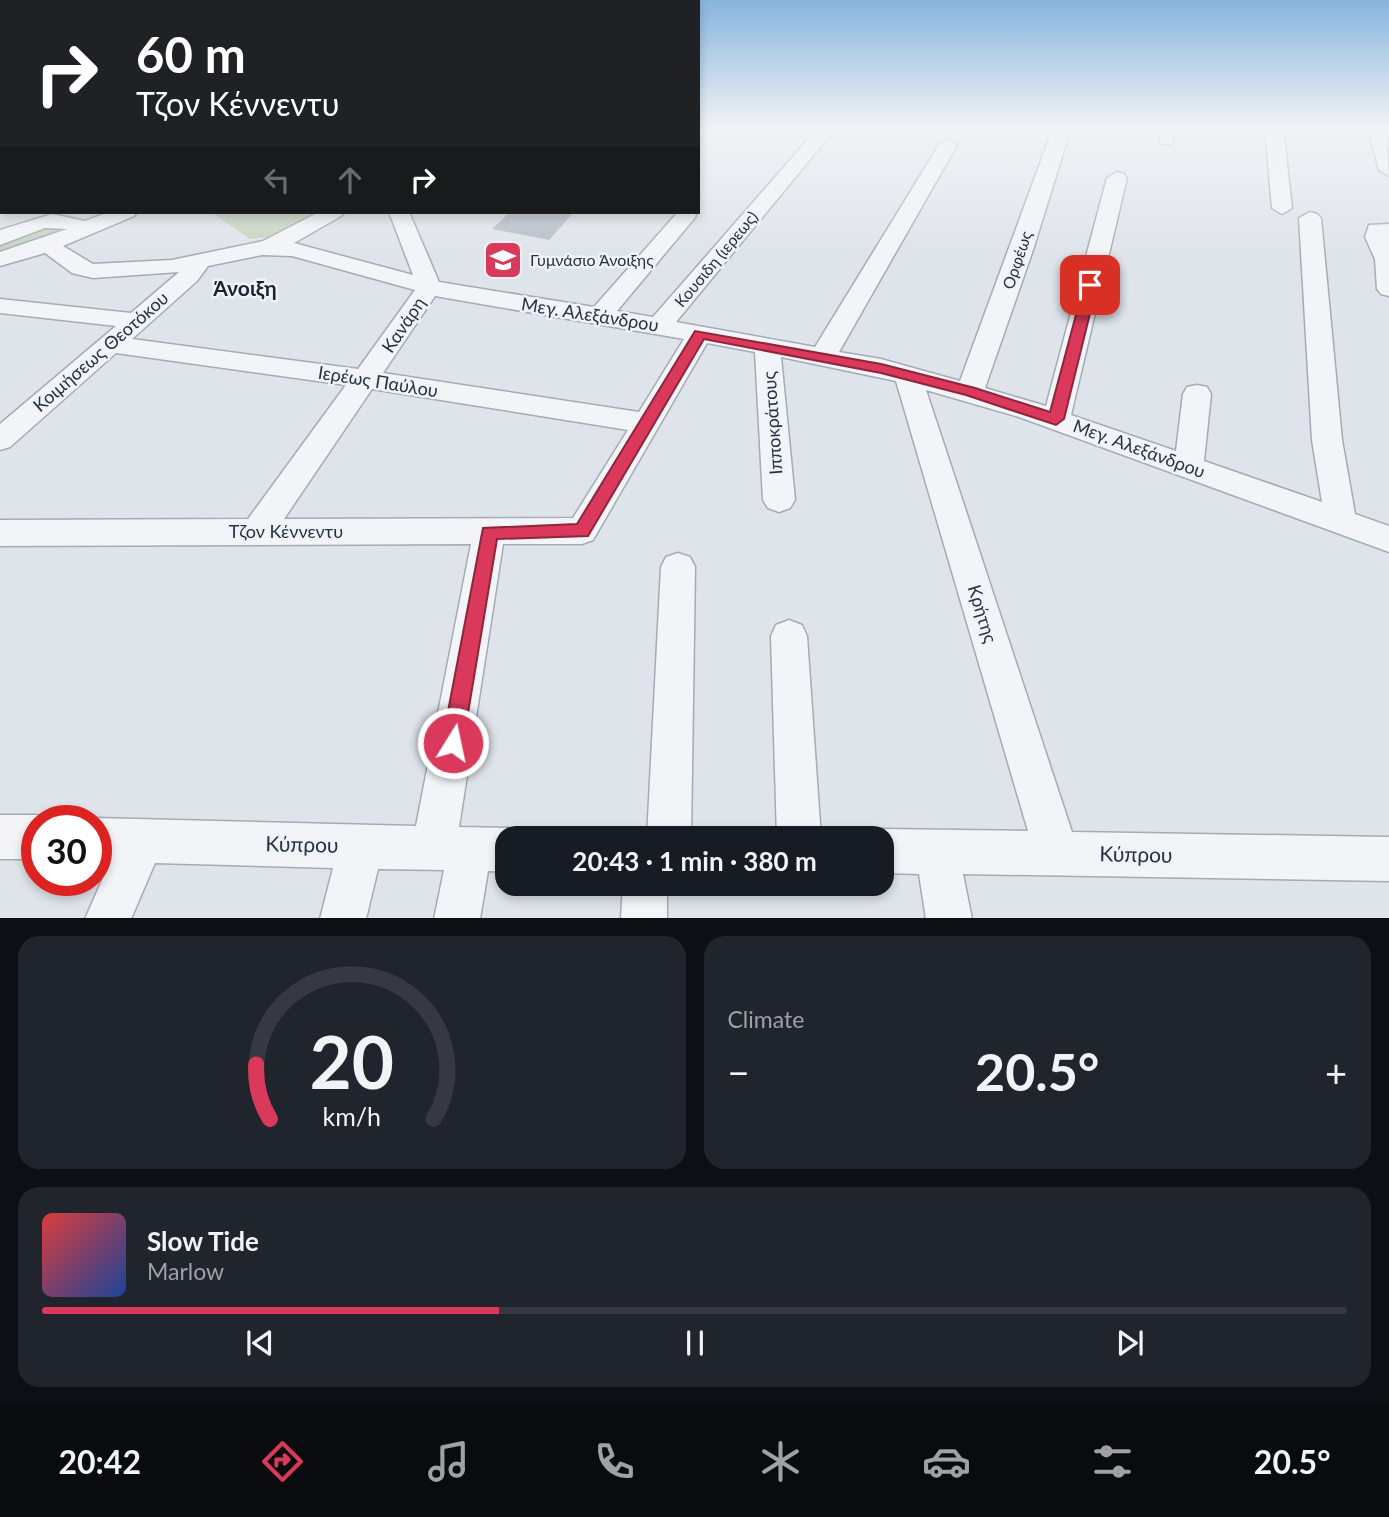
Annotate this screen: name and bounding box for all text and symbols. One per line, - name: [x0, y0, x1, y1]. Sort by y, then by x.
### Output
- text: 60 m: [136, 25, 246, 83]
- icon: right: [21, 28, 112, 119]
- text: Τζον Κέννεντυ: [136, 84, 339, 123]
- icon: left: [258, 161, 296, 199]
- icon: ahead: [331, 161, 369, 199]
- icon: right: [404, 161, 442, 199]
- street label: Κουσιδη (ιερεως): [670, 207, 761, 310]
- street label: Ορφέως: [998, 228, 1035, 291]
- school or university icon: Γυμνάσιο Άνοιξης: [482, 239, 524, 281]
- place label: Γυμνάσιο Άνοιξης: [530, 250, 654, 270]
- pin: [1060, 255, 1120, 315]
- icon: arrive: [1071, 266, 1109, 304]
- district label: Άνοιξη: [212, 275, 277, 300]
- street label: Κοιμήσεως Θεοτόκου: [28, 286, 173, 416]
- street label: Κανάρη: [377, 292, 430, 356]
- street label: Μεγ. Αλεξάνδρου: [520, 292, 660, 336]
- street label: Ιερέως Παύλου: [317, 361, 440, 401]
- street label: Ιπποκράτους: [757, 370, 787, 475]
- street label: Μεγ. Αλεξάνδρου: [1070, 414, 1208, 482]
- street label: Τζον Κέννεντυ: [229, 520, 343, 542]
- street label: Κρήτης: [964, 582, 1002, 646]
- position arrow: [416, 706, 490, 780]
- speed limit sign: 30: [21, 805, 112, 896]
- street label: Κύπρου: [265, 830, 339, 857]
- street label: Κύπρου: [1099, 840, 1173, 867]
- text: 20:43 · 1 min · 380 m: [572, 845, 817, 877]
- text: Climate: [728, 1005, 804, 1033]
- text: 20: [310, 1017, 394, 1105]
- text: 20.5°: [975, 1040, 1099, 1102]
- text: −: [728, 1049, 750, 1095]
- text: +: [1325, 1049, 1347, 1095]
- text: km/h: [322, 1100, 381, 1130]
- text: Slow Tide: [147, 1225, 259, 1257]
- text: Marlow: [147, 1257, 224, 1285]
- icon: previous: [241, 1324, 279, 1362]
- icon: pause: [676, 1324, 714, 1362]
- icon: next: [1111, 1324, 1149, 1362]
- icon: directions: [258, 1437, 307, 1486]
- icon: music: [424, 1437, 473, 1486]
- icon: phone: [590, 1437, 639, 1486]
- icon: climate: [756, 1437, 805, 1486]
- icon: car: [922, 1437, 971, 1486]
- icon: filters: [1088, 1437, 1137, 1486]
- text: 20:42: [58, 1442, 141, 1481]
- text: 20.5°: [1254, 1442, 1330, 1481]

